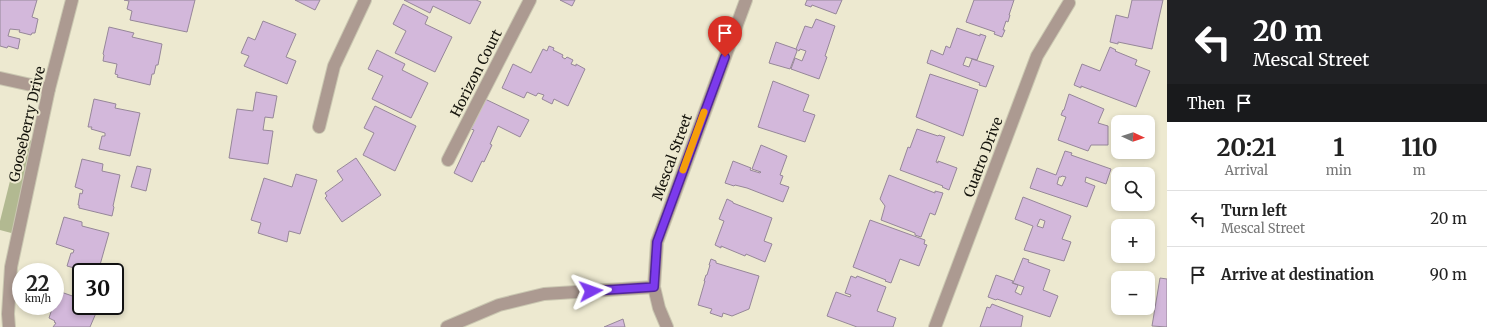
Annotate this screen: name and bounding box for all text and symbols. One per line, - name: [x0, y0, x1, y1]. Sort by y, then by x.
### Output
- text: 20 m: [1253, 13, 1322, 49]
- pin: [708, 16, 742, 57]
- icon: left: [1187, 16, 1239, 68]
- icon: arrive: [714, 22, 736, 44]
- street label: Horizon Court: [446, 26, 506, 120]
- text: Mescal Street: [1253, 48, 1369, 71]
- street label: Gooseberry Drive: [5, 64, 49, 184]
- icon: arrive: [1233, 92, 1255, 114]
- text: Then: [1187, 94, 1225, 113]
- street label: Mescal Street: [648, 111, 696, 203]
- street label: Cuatro Drive: [959, 114, 1007, 200]
- north arrow: [1111, 115, 1155, 159]
- map controls: [1111, 115, 1155, 315]
- text: 20:21: [1216, 132, 1276, 163]
- text: 1: [1333, 132, 1344, 163]
- text: 110: [1401, 132, 1438, 163]
- text: Arrival: [1225, 162, 1268, 179]
- text: min: [1326, 162, 1352, 179]
- text: m: [1413, 162, 1426, 179]
- button: search: [1111, 167, 1155, 211]
- text: Turn left: [1221, 201, 1287, 220]
- icon: left: [1187, 208, 1209, 230]
- text: 20 m: [1430, 209, 1467, 228]
- button: +: [1111, 219, 1155, 263]
- text: Mescal Street: [1221, 220, 1305, 237]
- speed limit sign: 30: [72, 263, 124, 315]
- icon: arrive: [1187, 264, 1209, 286]
- text: Arrive at destination: [1221, 265, 1374, 284]
- text: 90 m: [1430, 265, 1467, 284]
- position arrow: [570, 270, 612, 312]
- text: 22: [26, 271, 50, 296]
- button: −: [1111, 271, 1155, 315]
- text: km/h: [25, 292, 51, 305]

